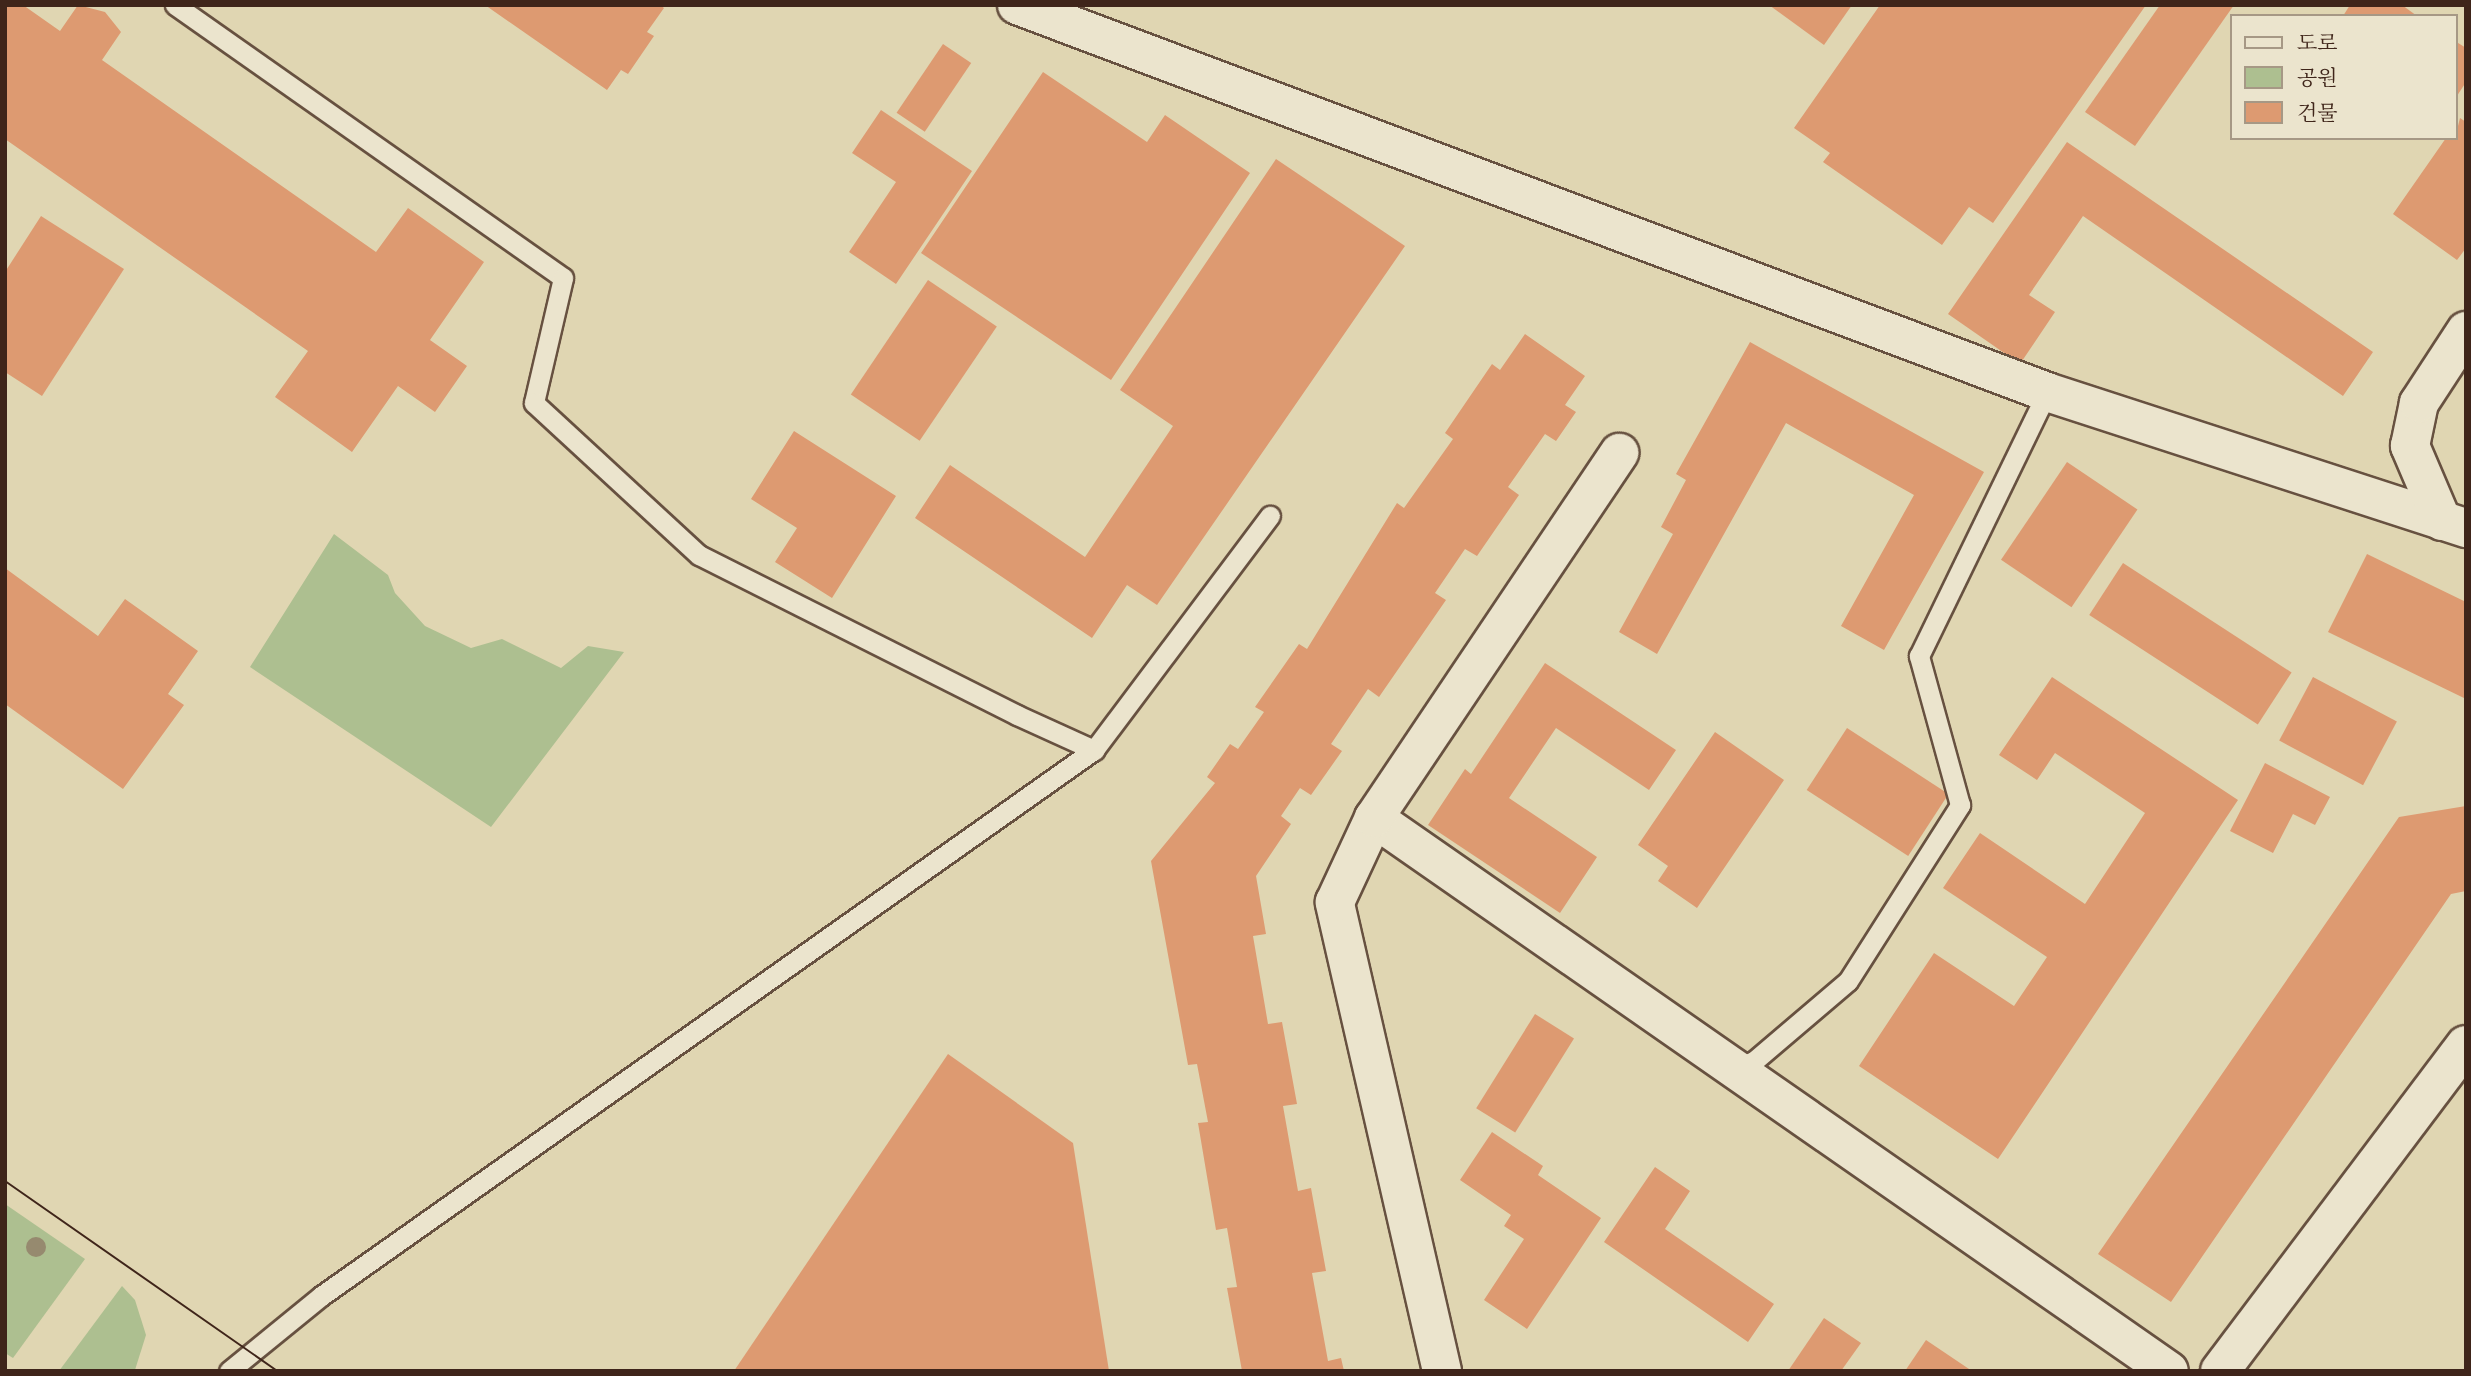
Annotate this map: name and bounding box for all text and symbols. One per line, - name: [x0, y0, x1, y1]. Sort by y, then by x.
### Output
- legend: [2230, 14, 2457, 140]
- text: 도로: [2297, 30, 2338, 60]
- text: 공원: [2297, 65, 2338, 95]
- text: 건물: [2297, 100, 2338, 130]

